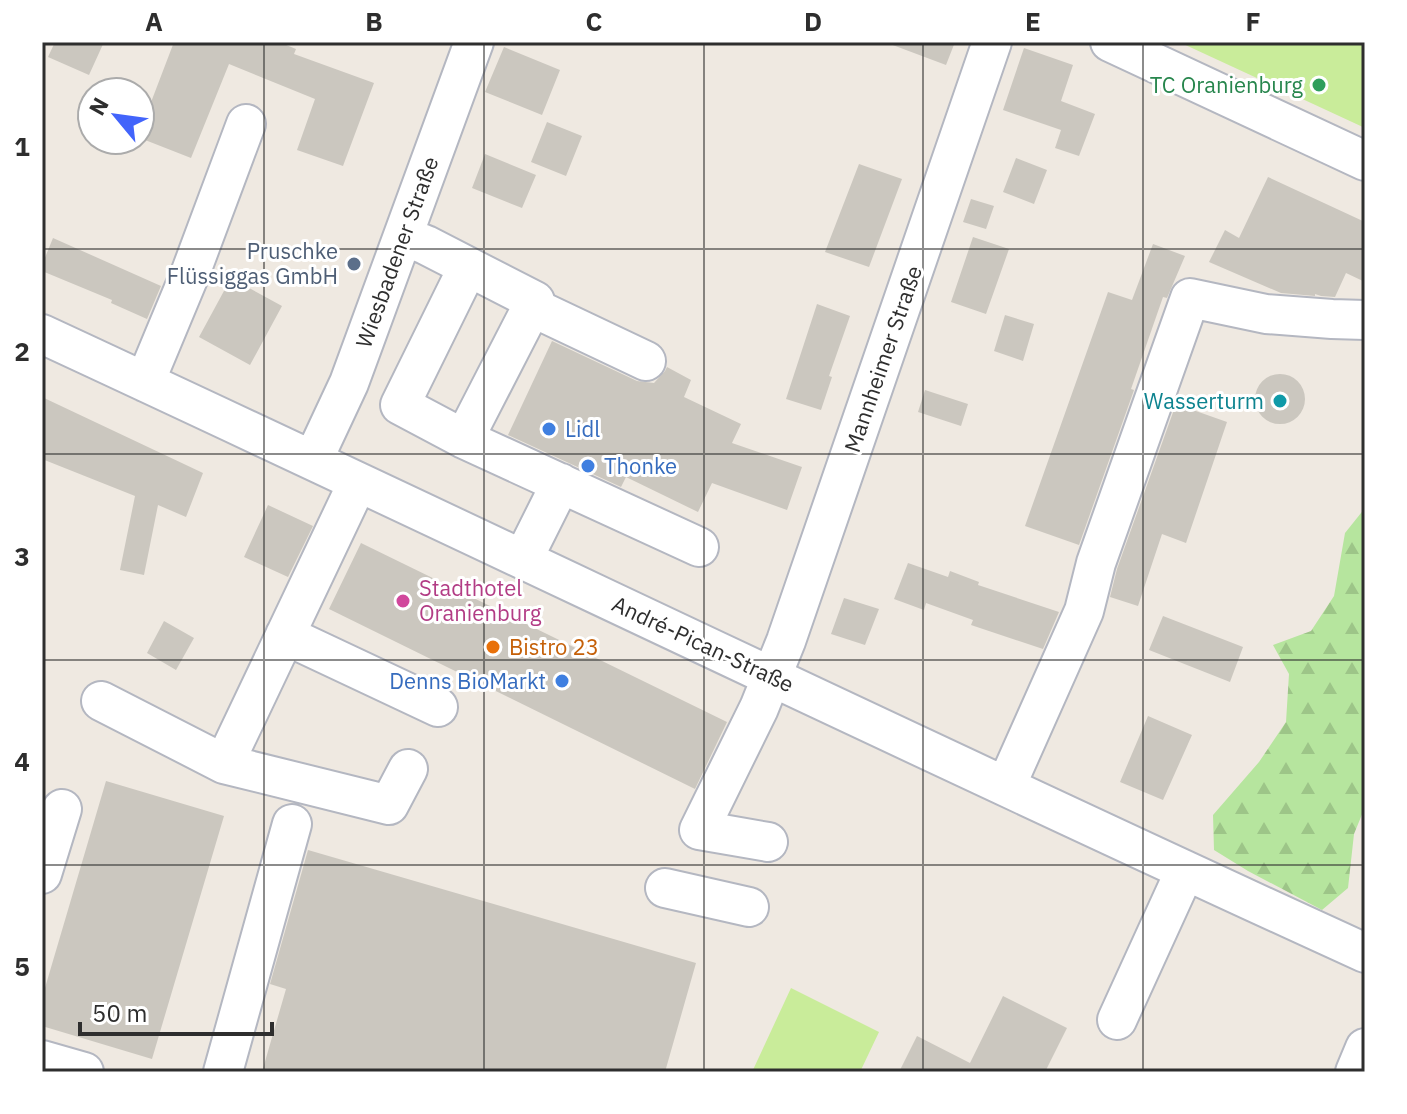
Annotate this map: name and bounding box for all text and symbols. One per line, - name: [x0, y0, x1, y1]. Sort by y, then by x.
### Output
- text: A: [145, 4, 163, 38]
- text: B: [365, 4, 383, 38]
- text: C: [586, 4, 603, 38]
- text: D: [804, 4, 822, 38]
- text: E: [1025, 4, 1041, 38]
- text: F: [1245, 4, 1261, 38]
- place label: TC Oranienburg: [1150, 70, 1303, 99]
- north arrow: [76, 76, 156, 156]
- marker: TC Oranienburg: [1310, 76, 1328, 94]
- text: N: [82, 92, 115, 120]
- text: 1: [14, 129, 30, 163]
- street label: Wiesbadener Straße: [348, 152, 445, 351]
- place label: Pruschke Flüssiggas GmbH: [167, 236, 338, 290]
- marker: Pruschke Flüssiggas GmbH: [345, 255, 363, 273]
- street label: Mannheimer Straße: [837, 262, 928, 456]
- text: 2: [14, 334, 30, 368]
- place label: Wasserturm: [1144, 386, 1264, 415]
- marker: Wasserturm: [1271, 392, 1289, 410]
- place label: Lidl: [565, 414, 600, 443]
- marker: Lidl: [540, 420, 558, 438]
- place label: Thonke: [604, 451, 677, 480]
- marker: Thonke: [579, 457, 597, 475]
- text: 3: [14, 539, 30, 573]
- place label: Stadthotel Oranienburg: [419, 573, 542, 627]
- street label: André-Pican-Straße: [608, 589, 799, 698]
- marker: Stadthotel Oranienburg: [394, 592, 412, 610]
- place label: Bistro 23: [509, 632, 599, 661]
- marker: Bistro 23: [484, 638, 502, 656]
- place label: Denns BioMarkt: [389, 666, 546, 695]
- marker: Denns BioMarkt: [553, 672, 571, 690]
- text: 4: [14, 744, 30, 778]
- text: 5: [14, 949, 30, 983]
- scale bar: [80, 986, 272, 1036]
- text: 50 m: [92, 997, 147, 1029]

